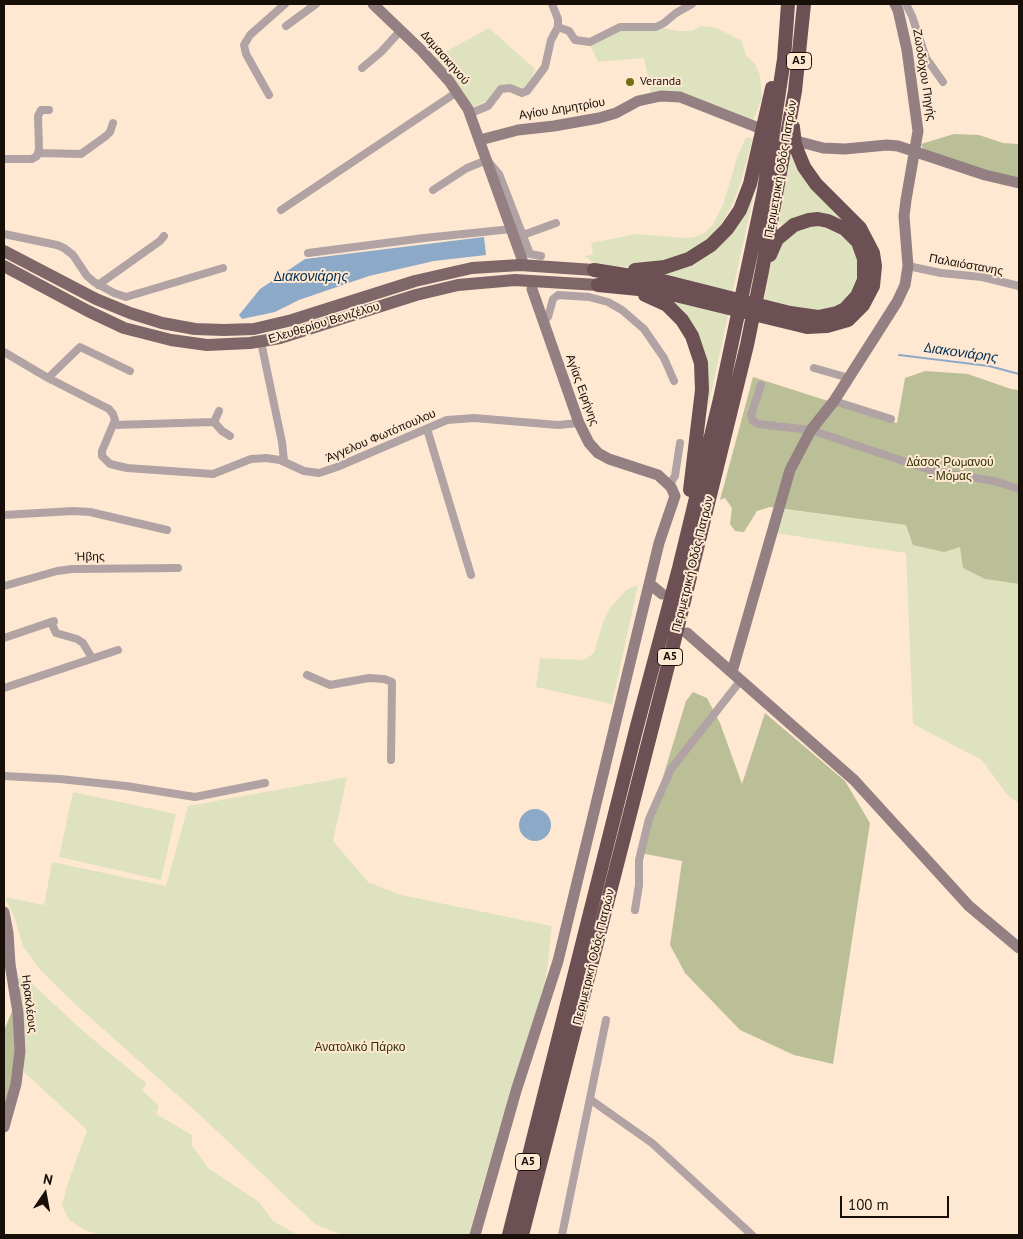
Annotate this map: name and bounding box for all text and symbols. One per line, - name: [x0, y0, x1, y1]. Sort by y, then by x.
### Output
- street label: Δαμασκηνού: [418, 28, 472, 88]
- street label: Ζωοδόχου Πηγής: [910, 28, 938, 122]
- road number: Α5: [786, 52, 812, 70]
- place label: Veranda: [640, 75, 681, 89]
- marker: Veranda: [624, 76, 636, 88]
- street label: Αγίου Δημητρίου: [518, 95, 606, 123]
- street label: Περιμετρική Οδός Πατρών: [762, 99, 800, 239]
- street label: Παλαιόστανης: [928, 251, 1004, 279]
- water label: Διακονιάρης: [274, 269, 348, 285]
- street label: Ελευθερίου Βενιζέλου: [267, 299, 381, 347]
- water label: Διακονιάρης: [923, 340, 999, 366]
- street label: Αγίας Ειρήνης: [562, 352, 602, 428]
- street label: Άγγελου Φωτόπουλου: [324, 406, 438, 466]
- park label: Δάσος Ρωμανού - Μόμας: [907, 456, 993, 484]
- street label: Περιμετρική Οδός Πατρών: [669, 494, 717, 634]
- street label: Ήβης: [75, 550, 105, 564]
- road number: Α5: [658, 649, 682, 666]
- street label: Περιμετρική Οδός Πατρών: [570, 887, 618, 1027]
- street label: Ηρακλέους: [18, 974, 40, 1034]
- park label: Ανατολικό Πάρκο: [314, 1041, 406, 1055]
- road number: Α5: [516, 1154, 540, 1170]
- north arrow: [20, 1169, 70, 1219]
- text: N: [42, 1170, 54, 1189]
- scale bar: [843, 1186, 952, 1218]
- text: 100 m: [848, 1195, 889, 1214]

